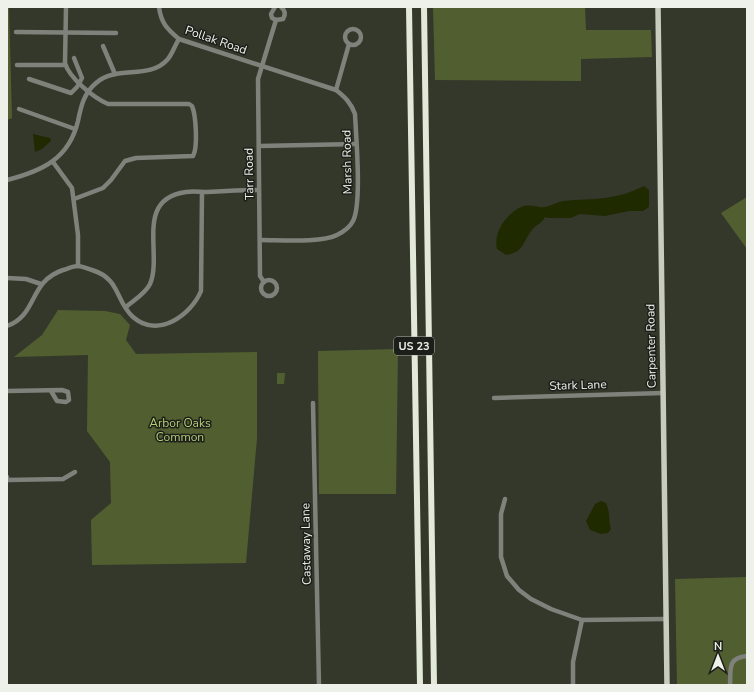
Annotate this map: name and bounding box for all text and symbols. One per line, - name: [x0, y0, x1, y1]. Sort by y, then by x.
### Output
- street label: Pollak Road: [183, 22, 249, 58]
- street label: Marsh Road: [338, 130, 356, 194]
- street label: Tarr Road: [241, 148, 257, 200]
- street label: Carpenter Road: [642, 304, 660, 388]
- road number: US 23: [394, 337, 434, 355]
- street label: Stark Lane: [549, 376, 607, 394]
- park label: Arbor Oaks Common: [149, 415, 211, 445]
- street label: Castaway Lane: [297, 503, 315, 585]
- north arrow: [698, 636, 738, 676]
- text: N: [714, 639, 722, 654]

